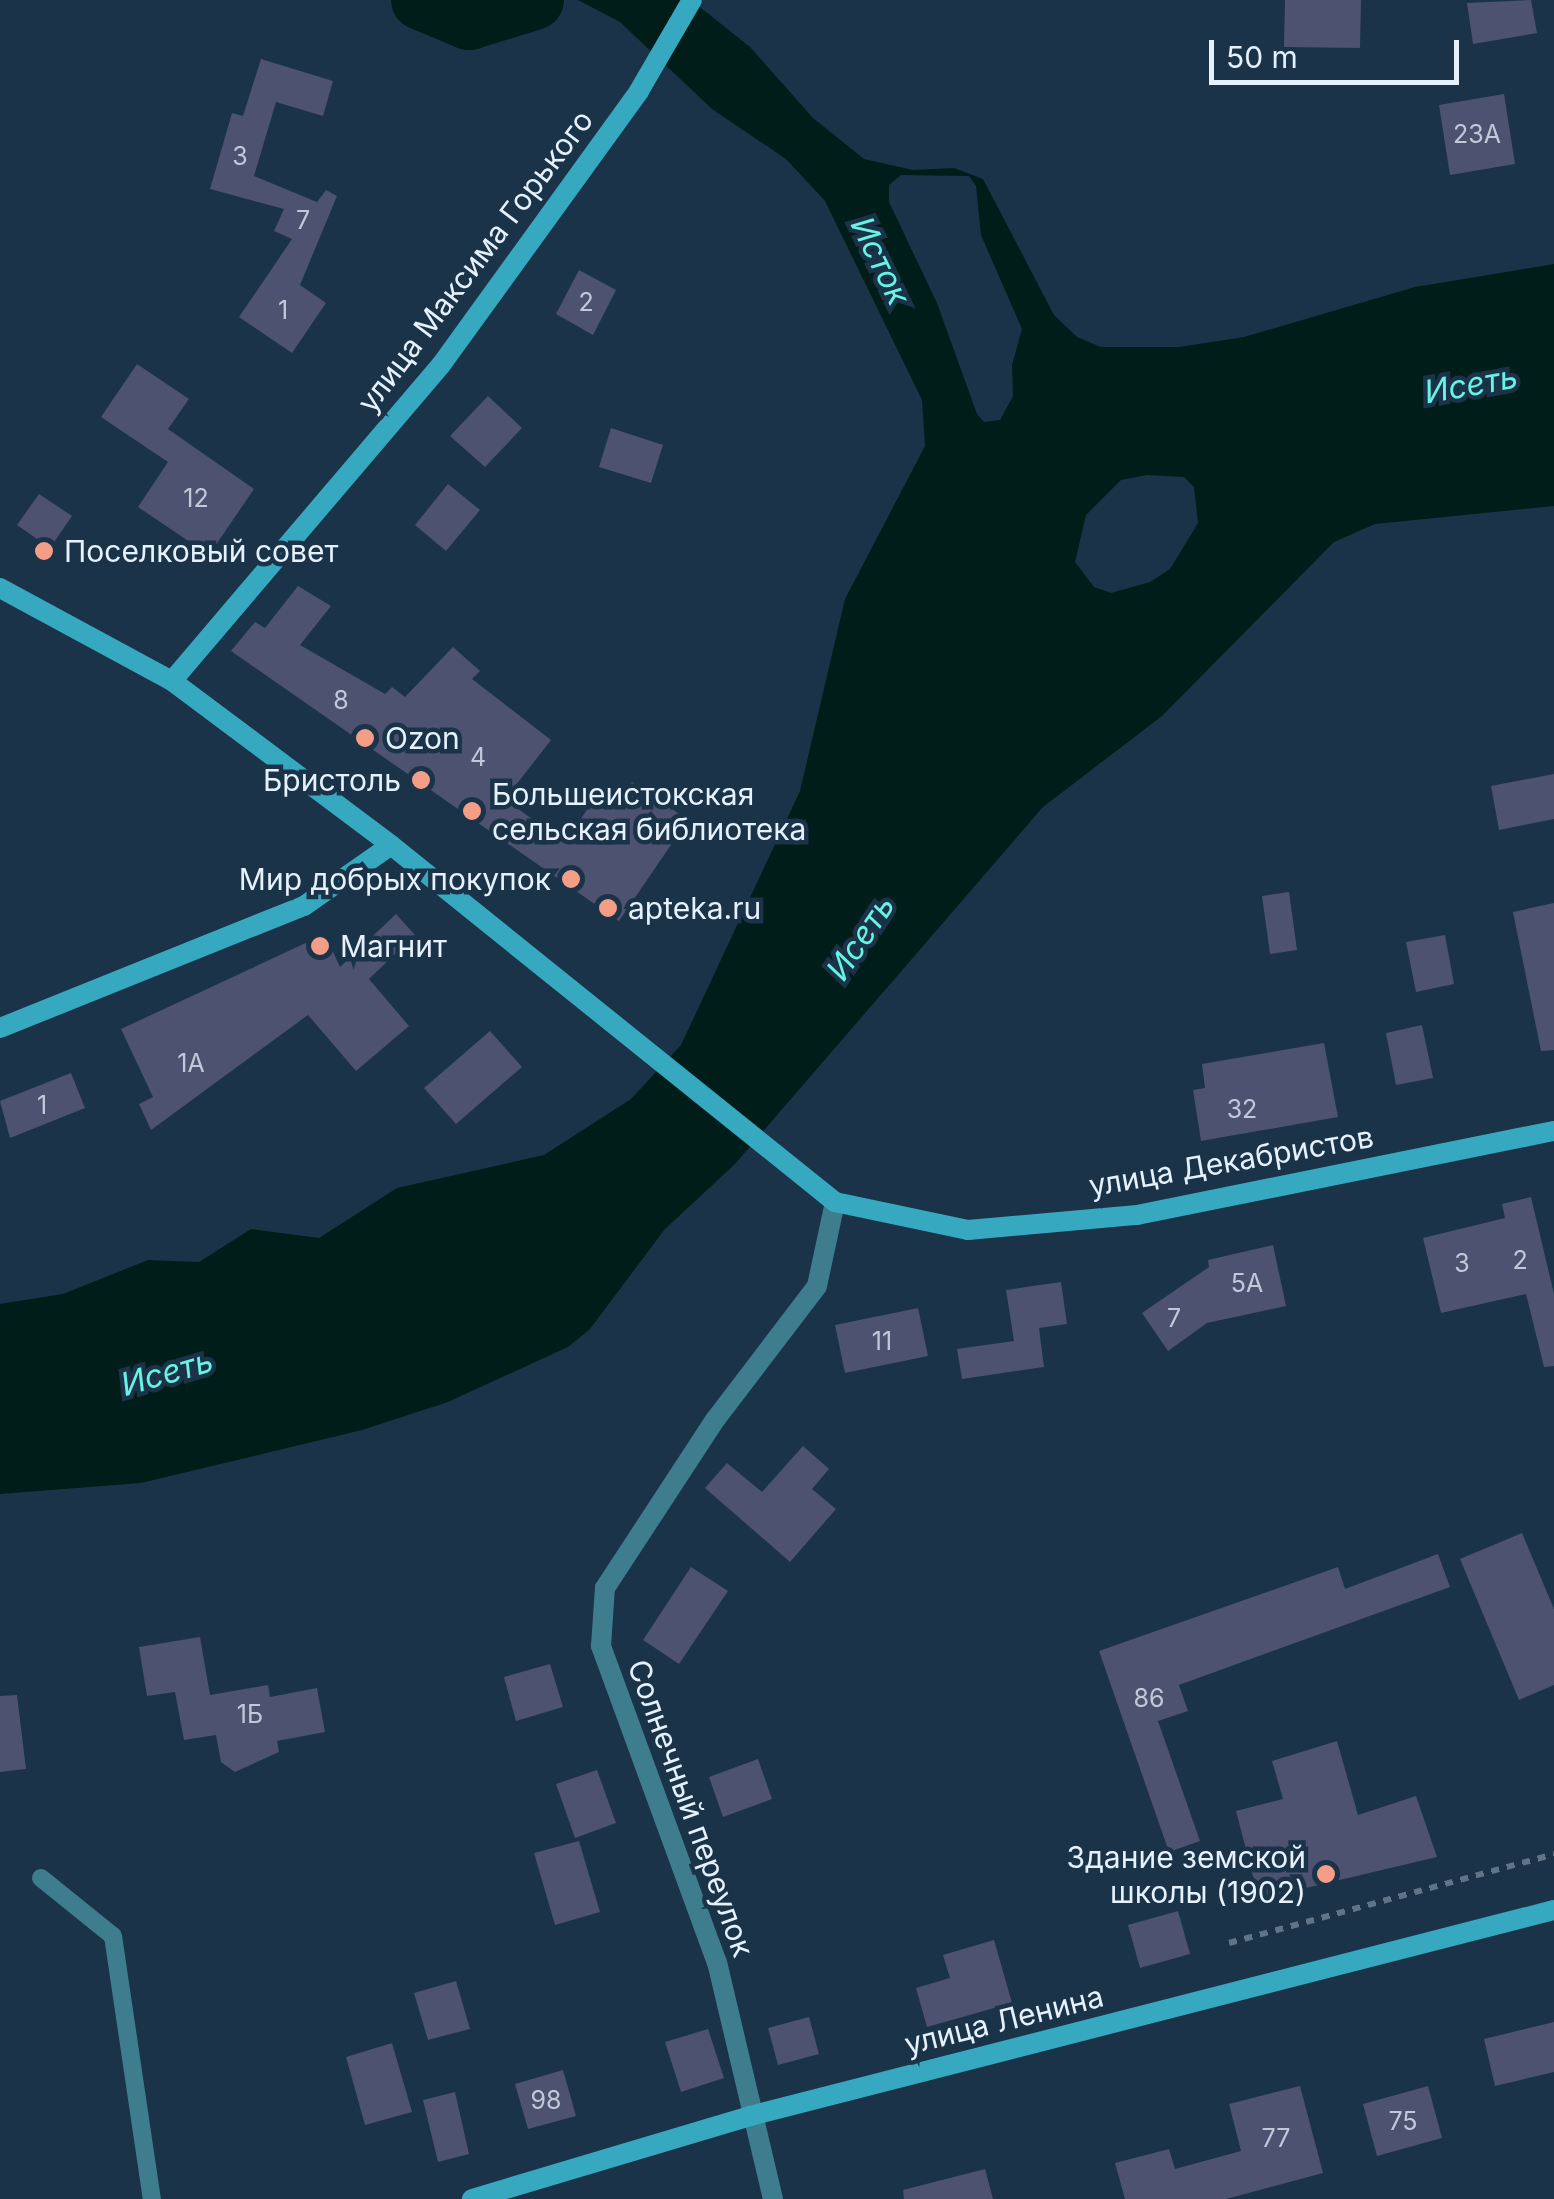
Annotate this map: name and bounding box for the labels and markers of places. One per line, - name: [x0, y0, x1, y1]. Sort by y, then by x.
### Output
- place label: Поселковый совет: [64, 533, 338, 569]
- marker: Поселковый совет: [33, 540, 55, 562]
- place label: Ozon: [385, 720, 460, 756]
- marker: Ozon: [354, 727, 376, 749]
- place label: Бристоль: [263, 762, 401, 798]
- marker: Бристоль: [410, 769, 432, 791]
- place label: Большеистокская сельская библиотека: [492, 776, 806, 846]
- marker: Большеистокская сельская библиотека: [461, 800, 483, 822]
- place label: Мир добрых покупок: [239, 861, 551, 897]
- marker: Мир добрых покупок: [560, 868, 582, 890]
- place label: apteka.ru: [628, 890, 761, 926]
- marker: apteka.ru: [597, 897, 619, 919]
- place label: Магнит: [340, 928, 447, 964]
- marker: Магнит: [309, 935, 331, 957]
- place label: Здание земской школы (1902): [1067, 1839, 1306, 1910]
- marker: Здание земской школы (1902): [1315, 1863, 1337, 1885]

